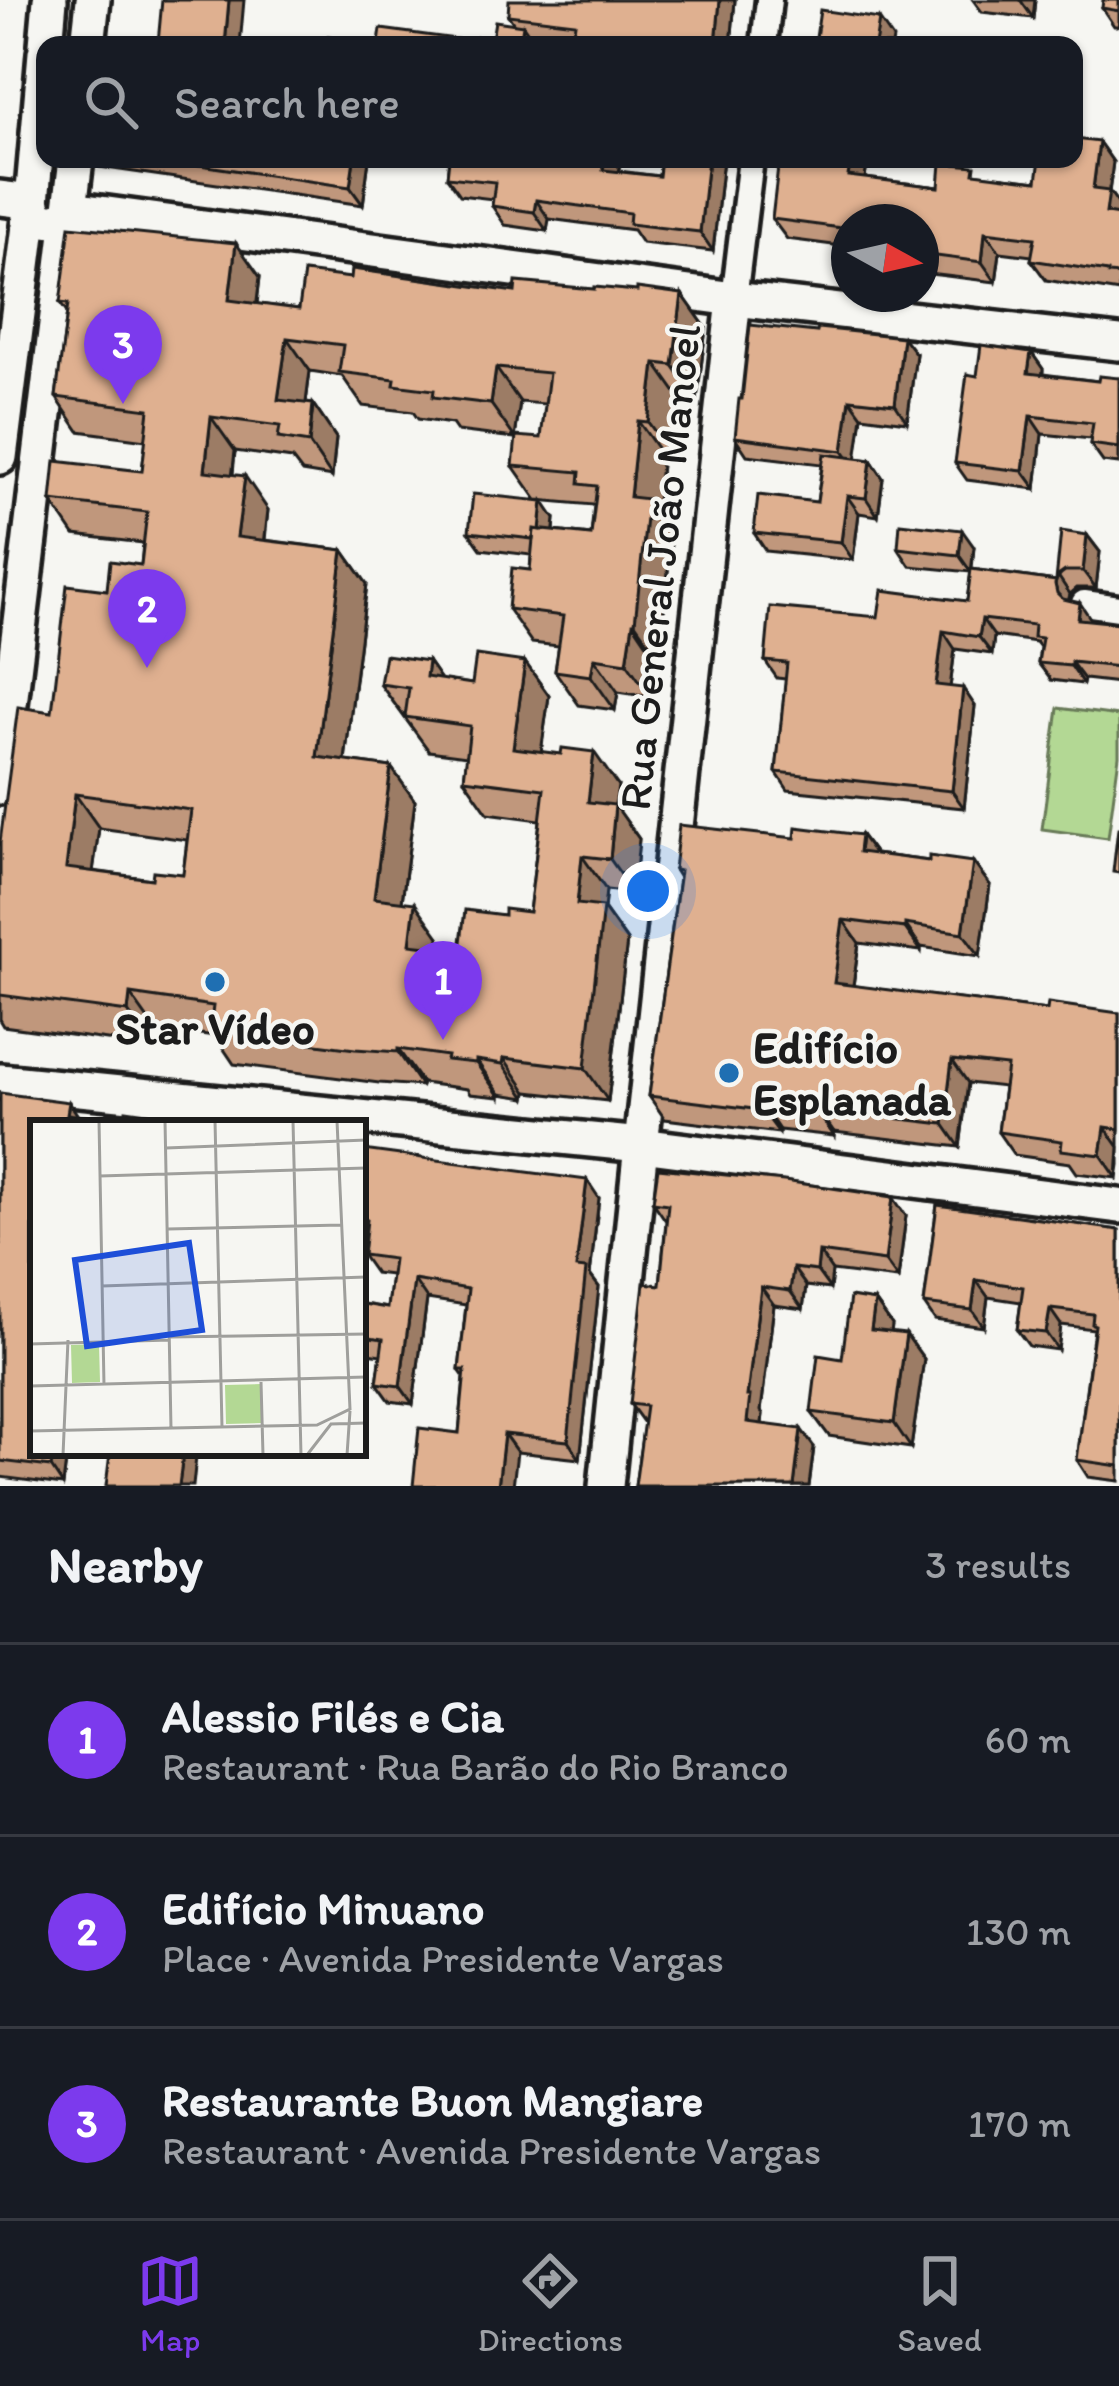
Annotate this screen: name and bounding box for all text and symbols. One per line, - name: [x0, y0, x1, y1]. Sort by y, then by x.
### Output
- search box: [36, 36, 1083, 168]
- icon: search: [78, 69, 144, 135]
- text: Search here: [174, 75, 400, 129]
- north arrow: [831, 204, 939, 312]
- pin: 3: [84, 305, 162, 404]
- street label: Rua General João Manoel: [607, 321, 711, 813]
- pin: 2: [108, 569, 186, 668]
- your location: [618, 861, 678, 921]
- pin: 1: [404, 941, 482, 1040]
- marker: Star Vídeo: [202, 969, 228, 995]
- place label: Star Vídeo: [115, 1001, 315, 1055]
- place label: Edifício Esplanada: [753, 1020, 952, 1126]
- marker: Edifício Esplanada: [716, 1060, 742, 1086]
- inset map: [30, 1120, 366, 1456]
- text: Nearby: [48, 1534, 203, 1595]
- text: 3 results: [925, 1541, 1071, 1588]
- text: Alessio Filés e Cia: [162, 1689, 504, 1743]
- text: 1: [78, 1716, 96, 1763]
- text: 60 m: [985, 1716, 1071, 1763]
- text: Restaurant · Rua Barão do Rio Branco: [162, 1743, 788, 1790]
- text: Edifício Minuano: [162, 1881, 485, 1935]
- text: 2: [77, 1908, 97, 1955]
- text: 130 m: [966, 1908, 1071, 1955]
- text: Place · Avenida Presidente Vargas: [162, 1935, 724, 1982]
- text: Restaurante Buon Mangiare: [162, 2073, 703, 2127]
- text: 3: [76, 2100, 98, 2147]
- text: 170 m: [968, 2100, 1071, 2147]
- text: Restaurant · Avenida Presidente Vargas: [162, 2127, 821, 2174]
- tab: Map: [137, 2248, 203, 2359]
- tab: Directions: [478, 2248, 623, 2359]
- tab: Saved: [898, 2248, 982, 2359]

